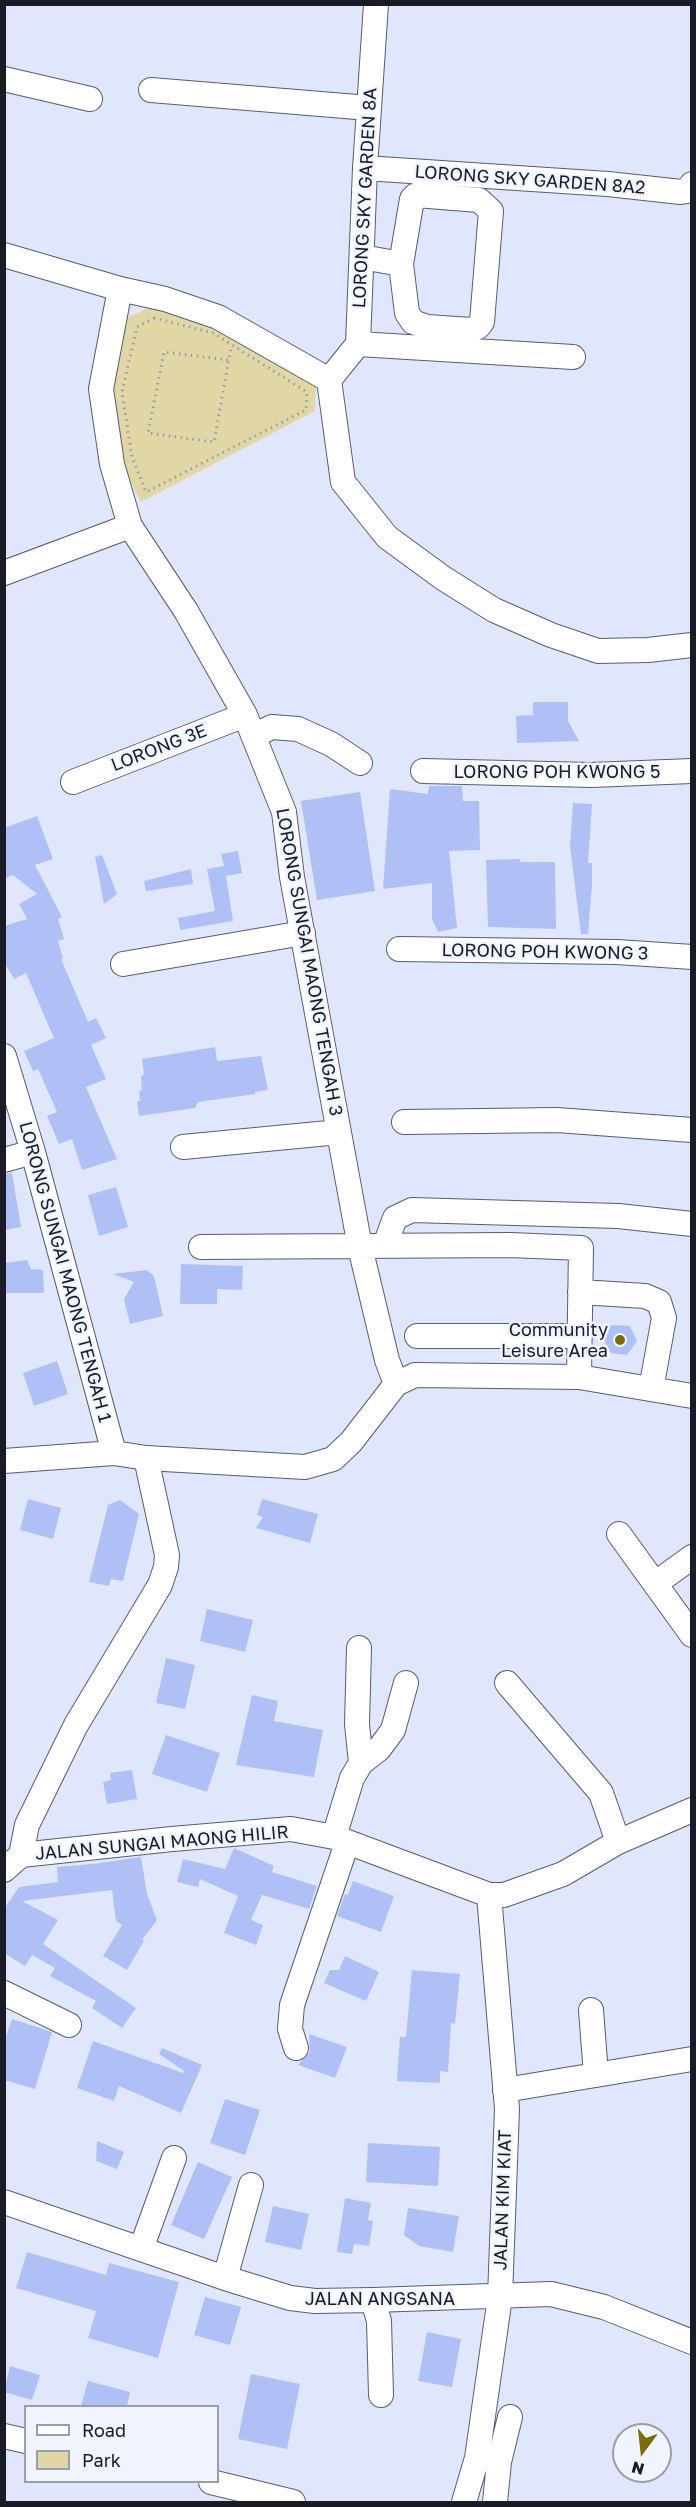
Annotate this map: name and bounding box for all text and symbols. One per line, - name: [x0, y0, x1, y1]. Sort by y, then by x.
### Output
- street label: LORONG SKY GARDEN 8A: [348, 87, 382, 309]
- street label: LORONG SKY GARDEN 8A2: [414, 161, 646, 199]
- street label: LORONG 3E: [108, 720, 210, 776]
- street label: LORONG POH KWONG 5: [454, 761, 660, 783]
- street label: LORONG SUNGAI MAONG TENGAH 3: [271, 806, 347, 1118]
- street label: LORONG POH KWONG 3: [441, 939, 649, 965]
- street label: LORONG SUNGAI MAONG TENGAH 1: [14, 1119, 116, 1425]
- place label: Community Leisure Area: [501, 1319, 608, 1362]
- marker: Community Leisure Area: [613, 1333, 627, 1347]
- street label: JALAN SUNGAI MAONG HILIR: [34, 1821, 290, 1865]
- street label: JALAN KIM KIAT: [490, 2129, 516, 2271]
- street label: JALAN ANGSANA: [305, 2288, 455, 2310]
- legend: [24, 2405, 219, 2483]
- text: Road: [82, 2419, 126, 2441]
- north arrow: [612, 2423, 672, 2483]
- text: Park: [82, 2449, 121, 2471]
- text: N: [629, 2457, 646, 2480]

